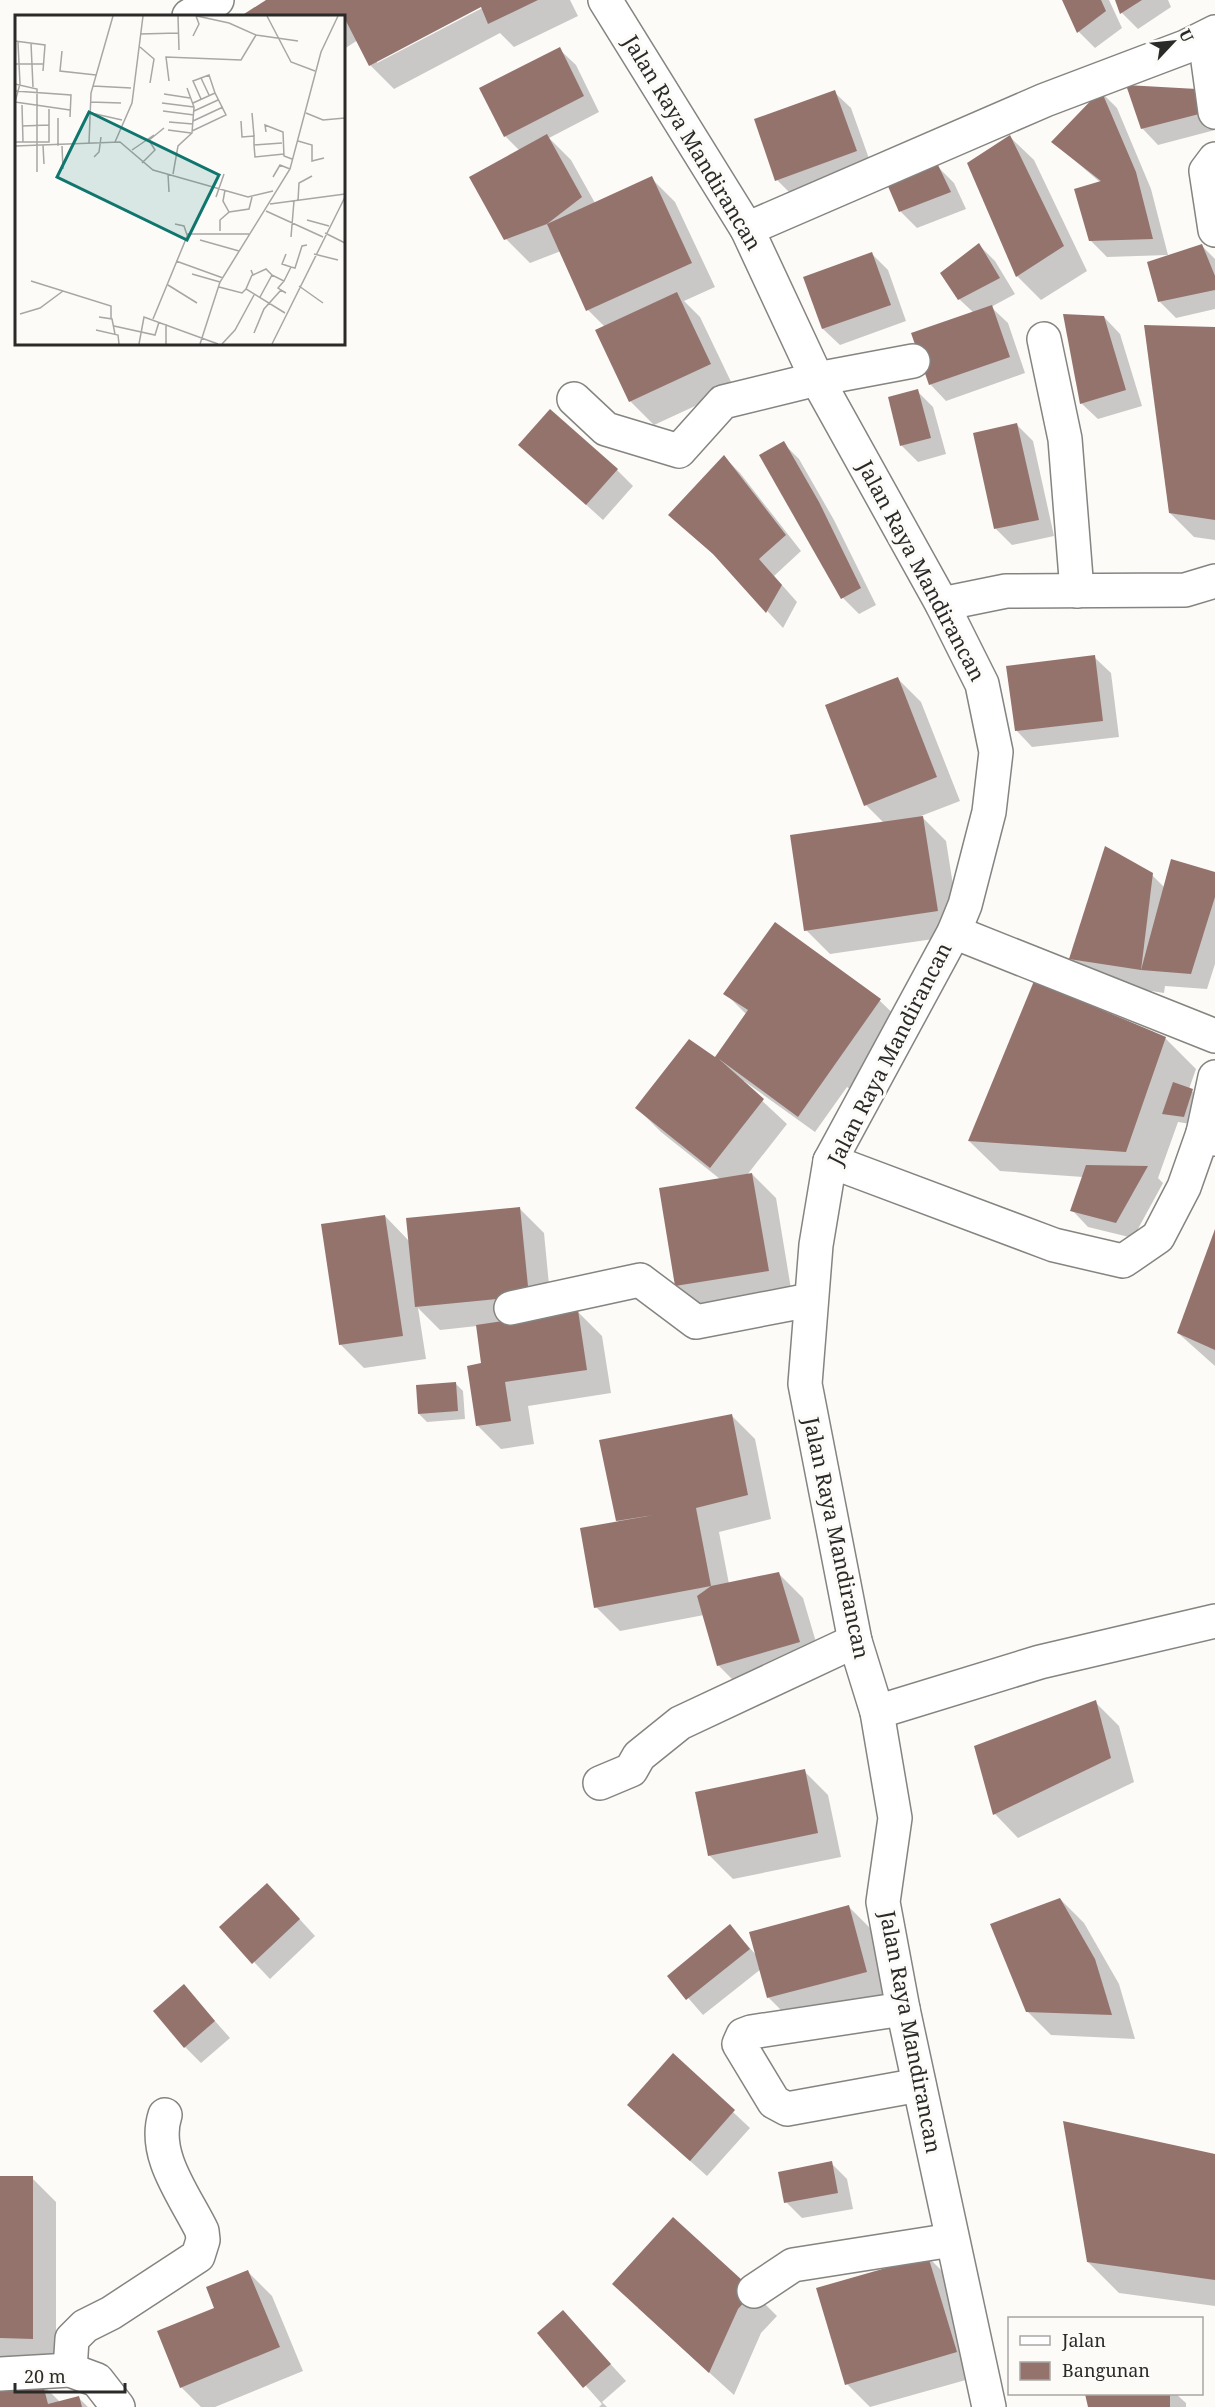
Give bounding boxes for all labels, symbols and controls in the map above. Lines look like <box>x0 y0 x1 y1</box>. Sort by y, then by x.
north arrow <box>1143 12 1203 72</box>
inset map <box>15 15 345 345</box>
text: U <box>1174 25 1199 46</box>
street label: Jalan Raya Mandirancan <box>617 29 768 255</box>
street label: Jalan Raya Mandirancan <box>851 454 992 686</box>
street label: Jalan Raya Mandirancan <box>820 938 957 1170</box>
street label: Jalan Raya Mandirancan <box>797 1413 876 1661</box>
street label: Jalan Raya Mandirancan <box>874 1907 948 2155</box>
legend <box>1008 2317 1203 2395</box>
text: Jalan <box>1061 2328 1106 2352</box>
scale bar <box>15 2356 124 2394</box>
text: Bangunan <box>1062 2358 1150 2382</box>
text: 20 m <box>24 2364 66 2388</box>

